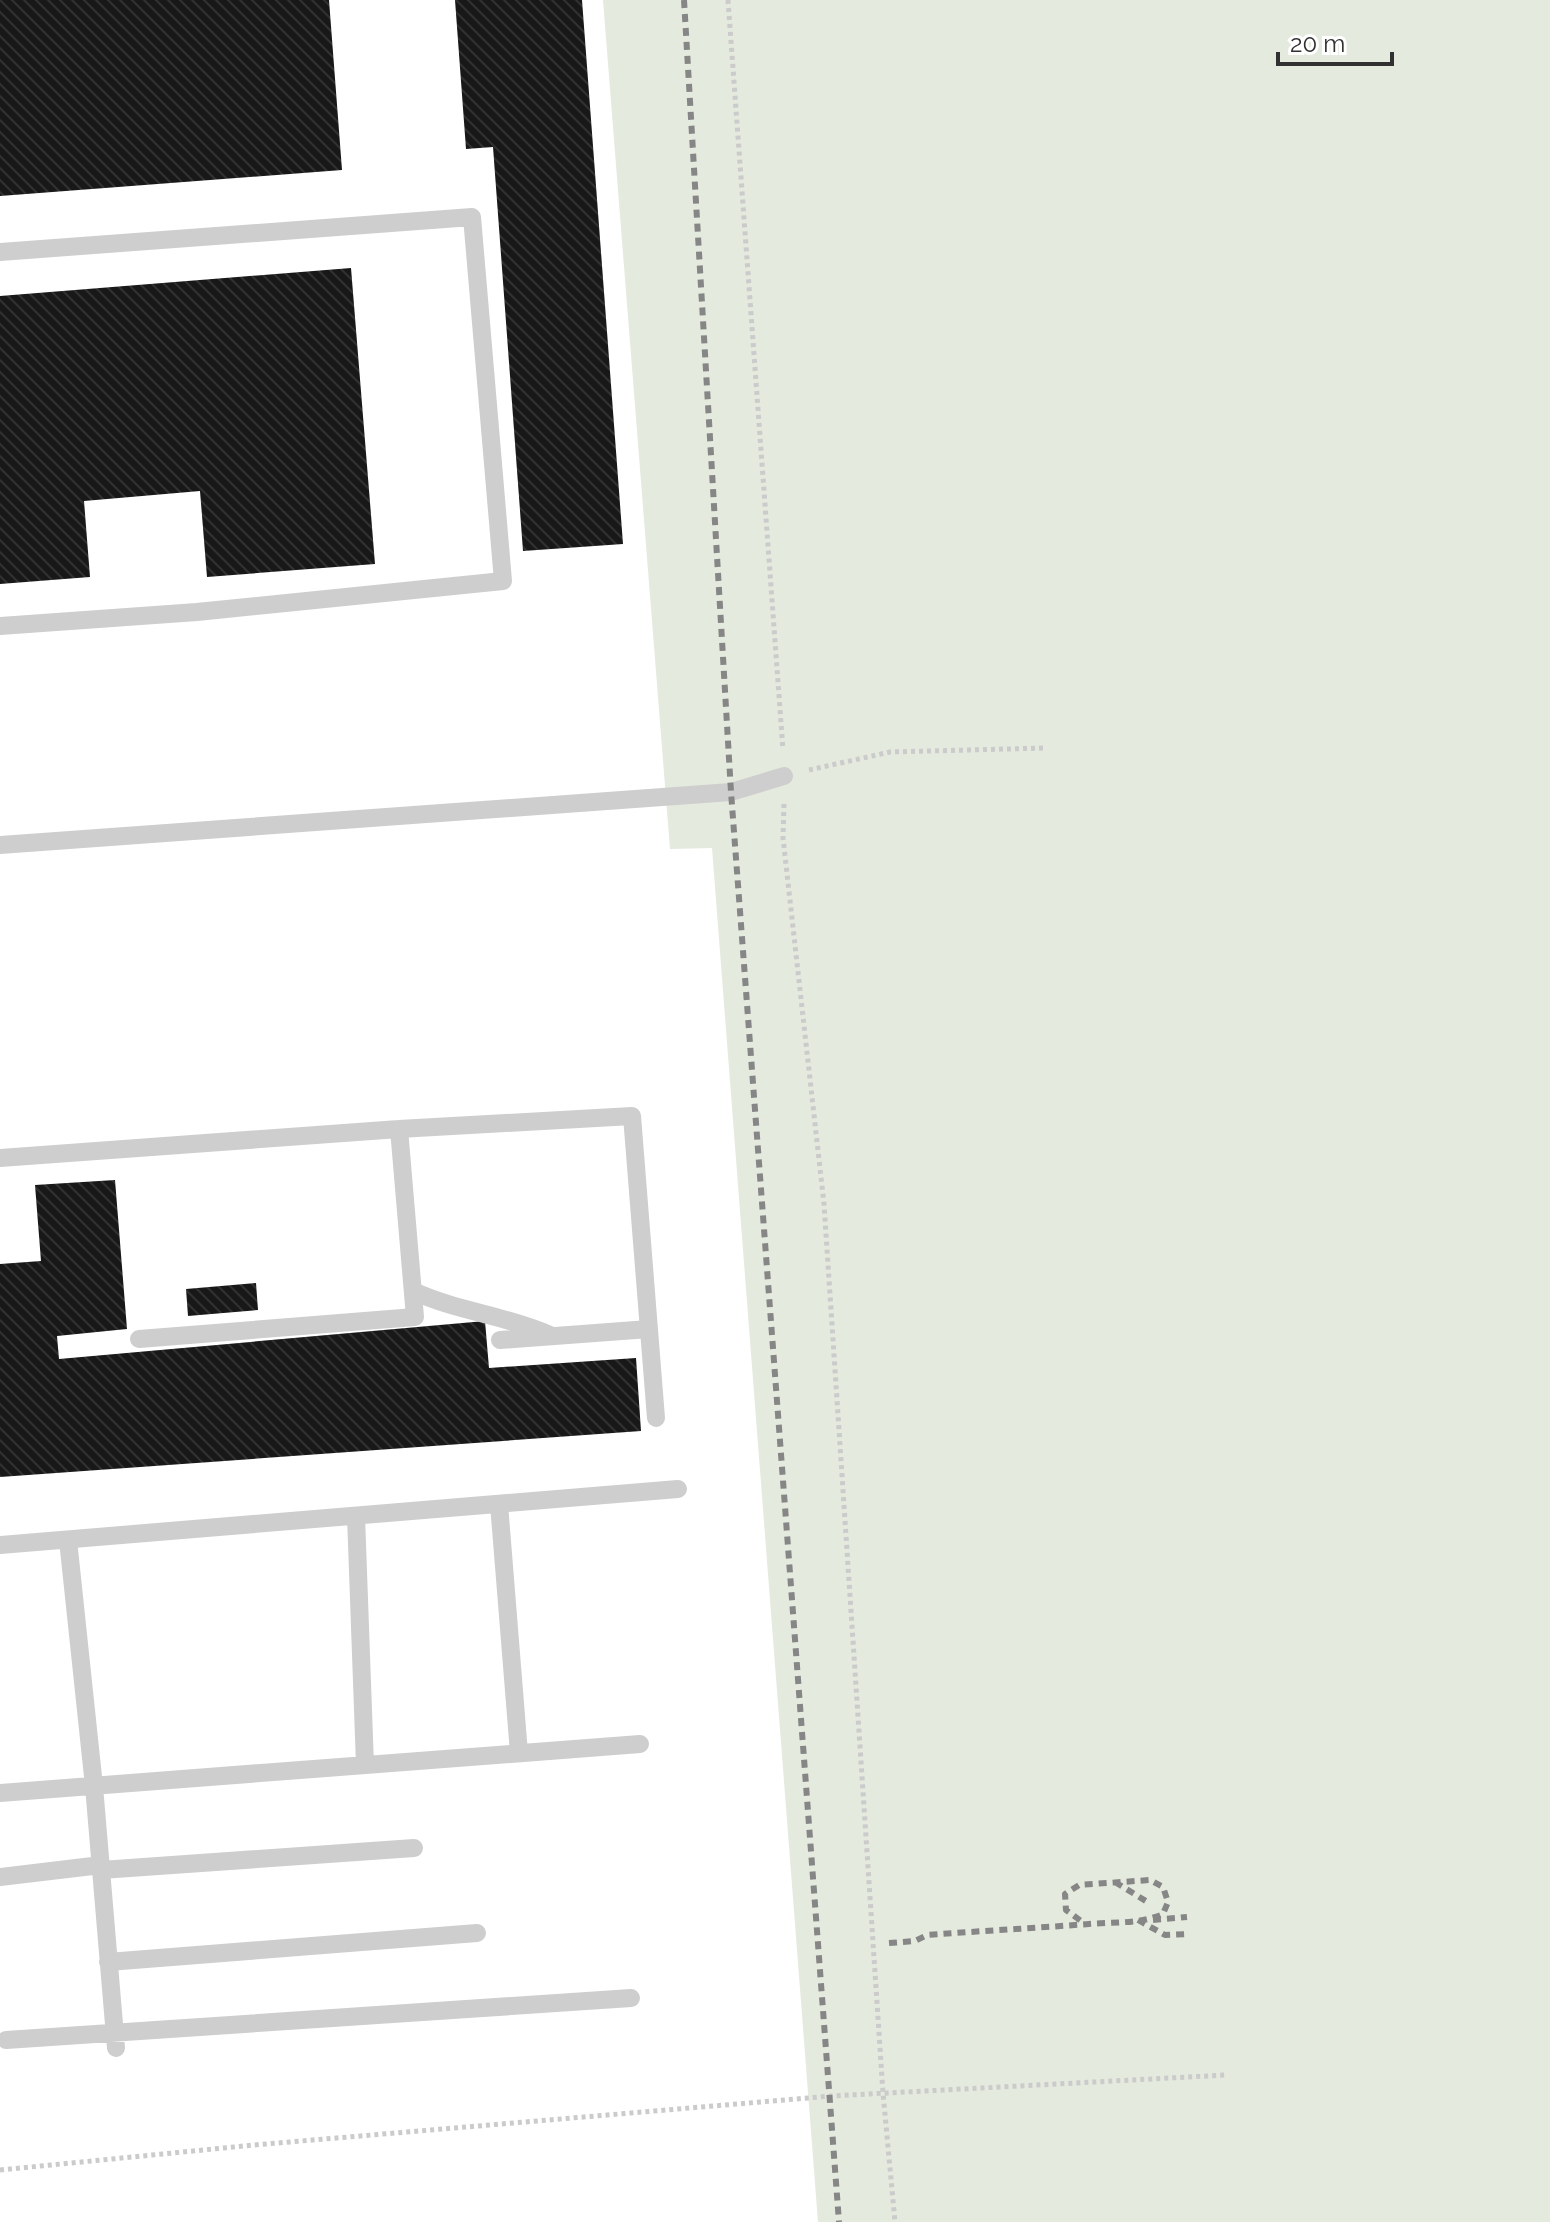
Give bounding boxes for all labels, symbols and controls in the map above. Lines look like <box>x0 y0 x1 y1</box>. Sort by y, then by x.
scale bar <box>1278 16 1392 66</box>
text: 20 m <box>1290 29 1345 58</box>

